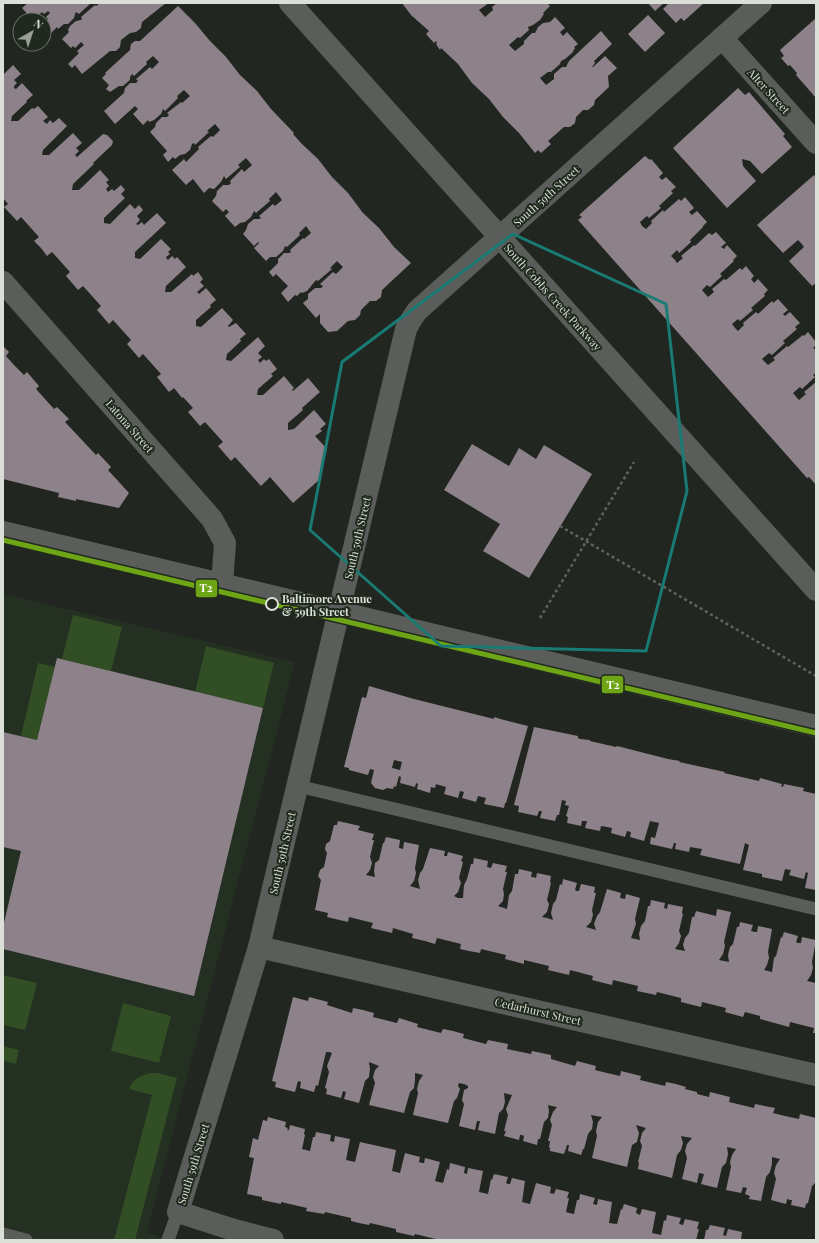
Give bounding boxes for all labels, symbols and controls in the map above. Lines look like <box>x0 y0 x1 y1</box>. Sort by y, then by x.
north arrow <box>12 12 52 52</box>
text: N <box>31 16 46 32</box>
street label: Alter Street <box>744 64 794 117</box>
street label: South 59th Street <box>510 162 582 230</box>
street label: South Cobbs Creek Parkway <box>501 240 605 354</box>
street label: Latona Street <box>103 396 157 456</box>
street label: South 59th Street <box>340 495 374 581</box>
line badge: T2 <box>195 579 218 598</box>
text: T2 <box>199 580 213 595</box>
place label: Baltimore Avenue & 59th Street <box>282 591 372 619</box>
marker: Baltimore Avenue & 59th Street <box>265 597 279 611</box>
line badge: T2 <box>601 675 624 694</box>
text: T2 <box>606 677 620 692</box>
street label: South 59th Street <box>265 810 299 896</box>
street label: Cedarhurst Street <box>493 994 583 1028</box>
street label: South 59th Street <box>174 1121 213 1206</box>

